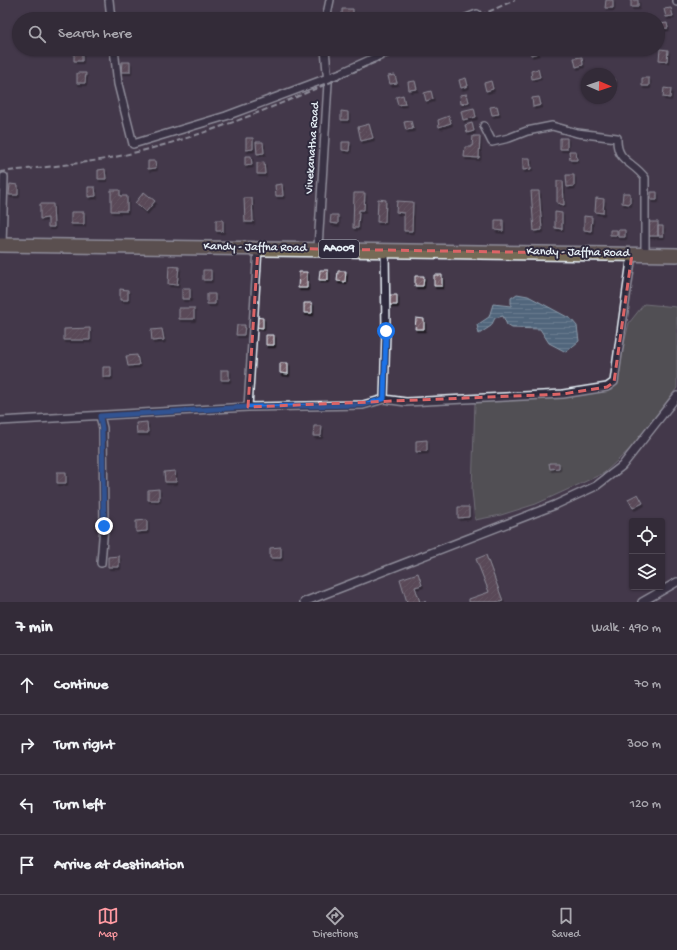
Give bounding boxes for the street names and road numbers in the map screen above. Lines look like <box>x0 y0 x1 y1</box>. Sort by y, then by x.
street label: Vivekanatha Road <box>303 101 323 195</box>
street label: Kandy - Jaffna Road <box>203 240 308 256</box>
road number: AA009 <box>319 240 359 258</box>
street label: Kandy - Jaffna Road <box>526 245 631 261</box>

